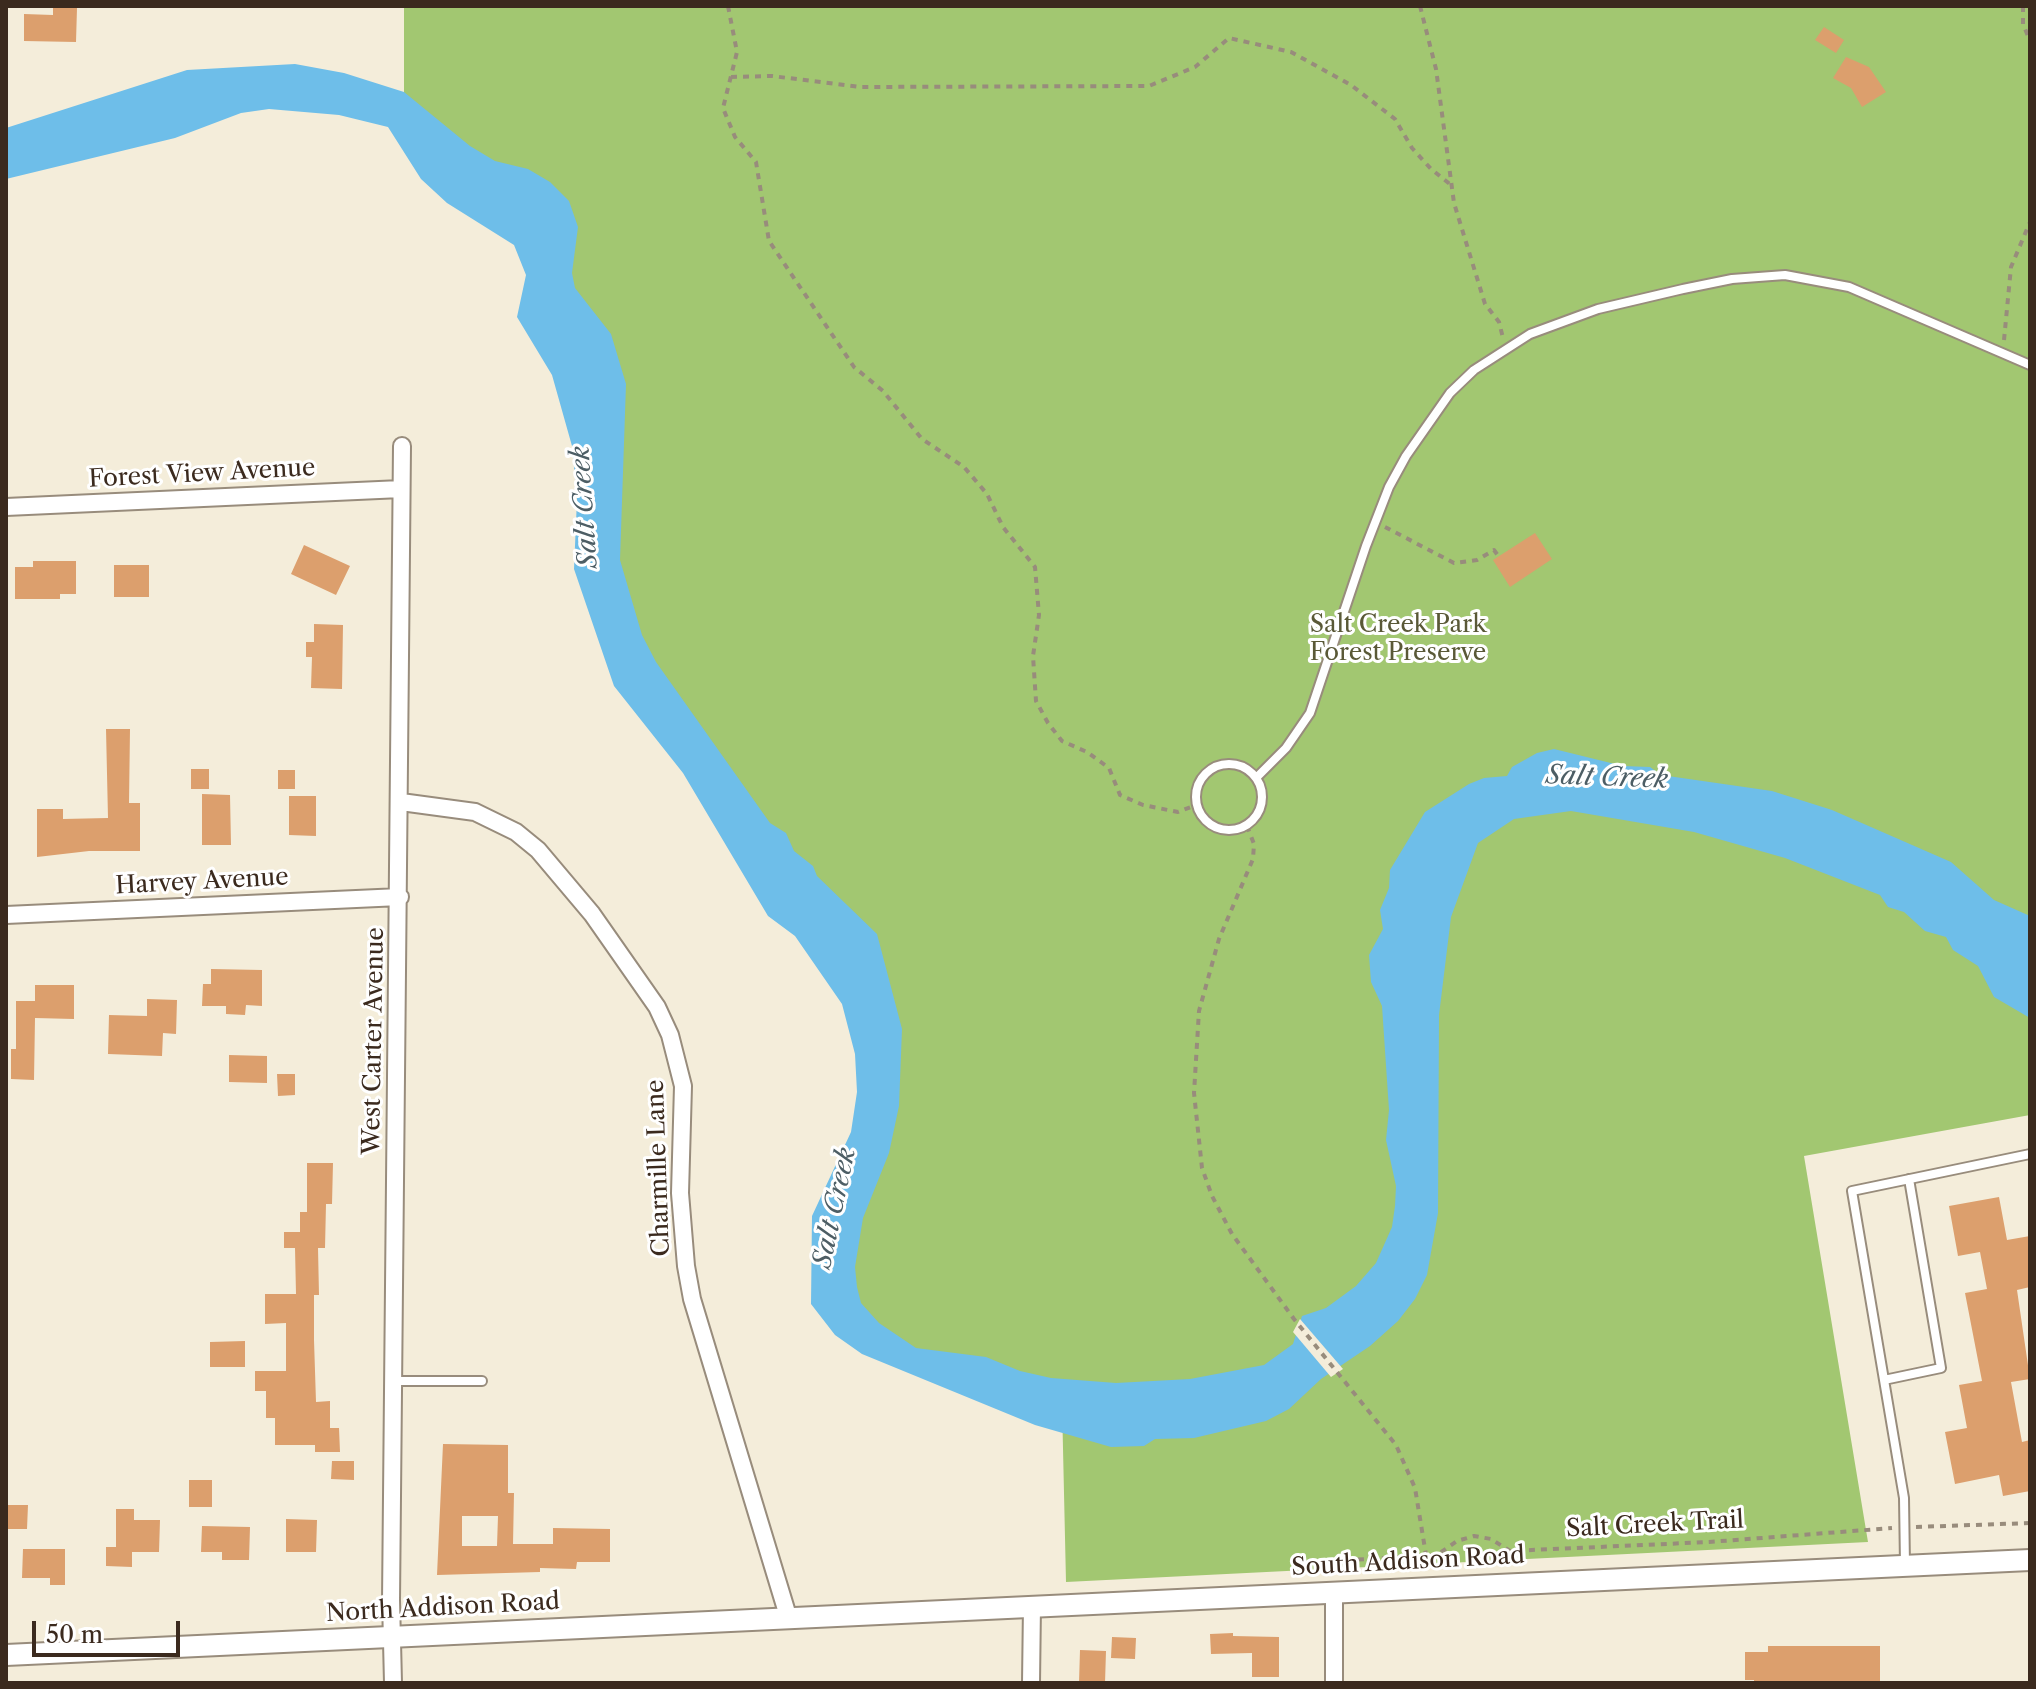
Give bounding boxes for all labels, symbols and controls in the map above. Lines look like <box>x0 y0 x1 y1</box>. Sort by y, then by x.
water label: Salt Creek <box>565 445 605 569</box>
street label: Forest View Avenue <box>88 454 316 494</box>
park label: Salt Creek Park Forest Preserve <box>1310 611 1486 667</box>
water label: Salt Creek <box>1545 760 1669 796</box>
street label: Harvey Avenue <box>115 863 289 901</box>
street label: West Carter Avenue <box>358 927 390 1155</box>
street label: Charmille Lane <box>642 1079 676 1257</box>
water label: Salt Creek <box>807 1145 863 1271</box>
street label: Salt Creek Trail <box>1565 1506 1745 1544</box>
street label: South Addison Road <box>1291 1542 1525 1582</box>
street label: North Addison Road <box>325 1588 561 1628</box>
scale bar <box>36 1605 184 1655</box>
text: 50 m <box>46 1620 103 1649</box>

